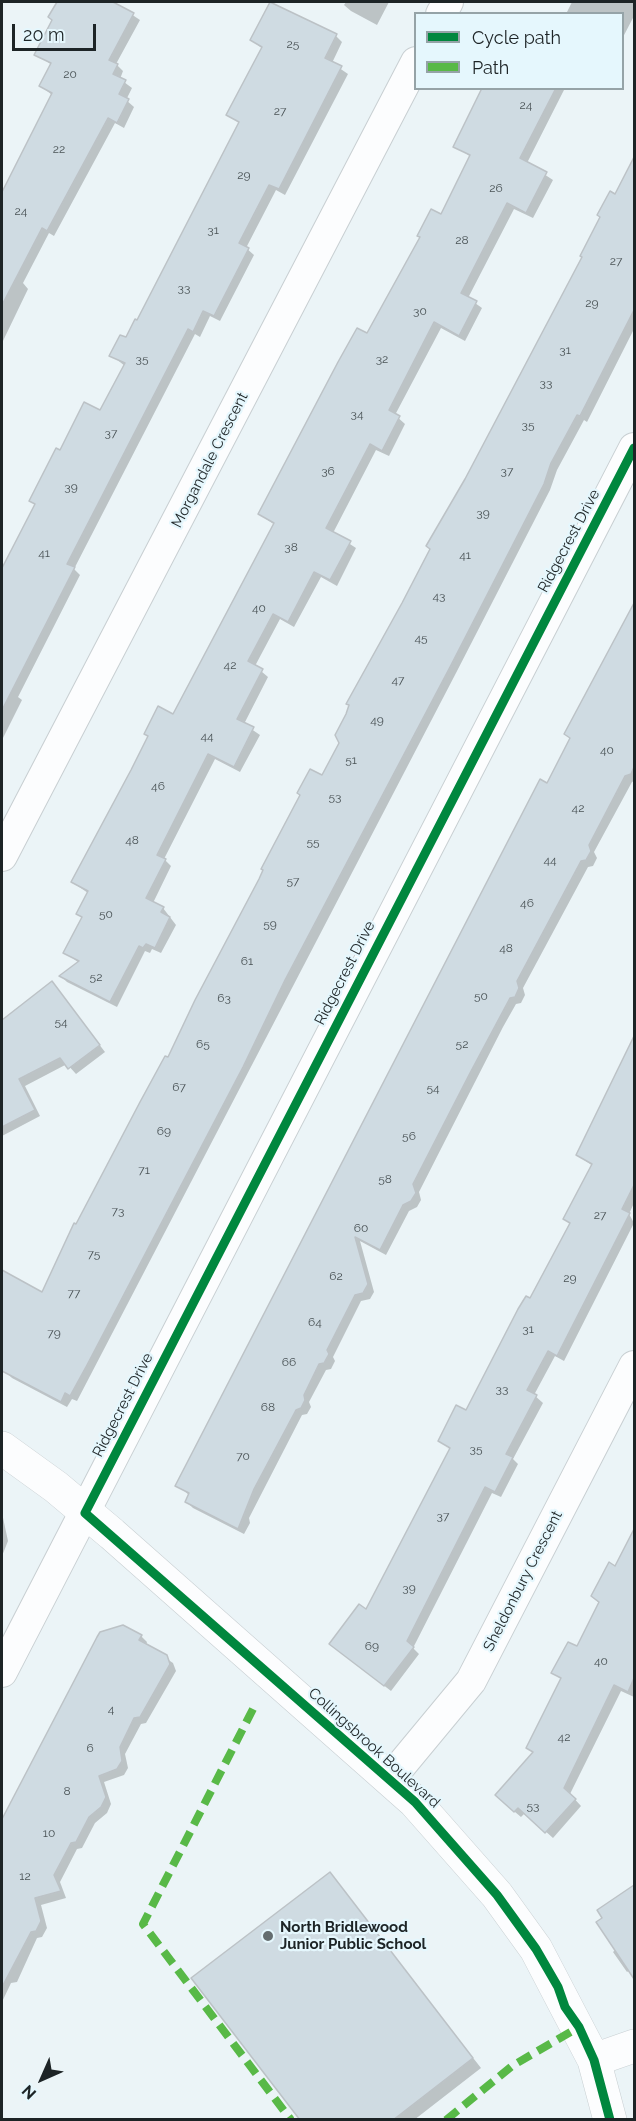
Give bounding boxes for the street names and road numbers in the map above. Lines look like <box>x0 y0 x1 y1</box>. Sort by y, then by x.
street label: Morgandale Crescent <box>168 389 252 531</box>
street label: Ridgecrest Drive <box>534 486 604 596</box>
street label: Ridgecrest Drive <box>311 918 379 1028</box>
street label: Ridgecrest Drive <box>89 1350 157 1460</box>
street label: Sheldonbury Crescent <box>480 1508 566 1654</box>
street label: Collingsbrook Boulevard <box>305 1684 443 1812</box>

